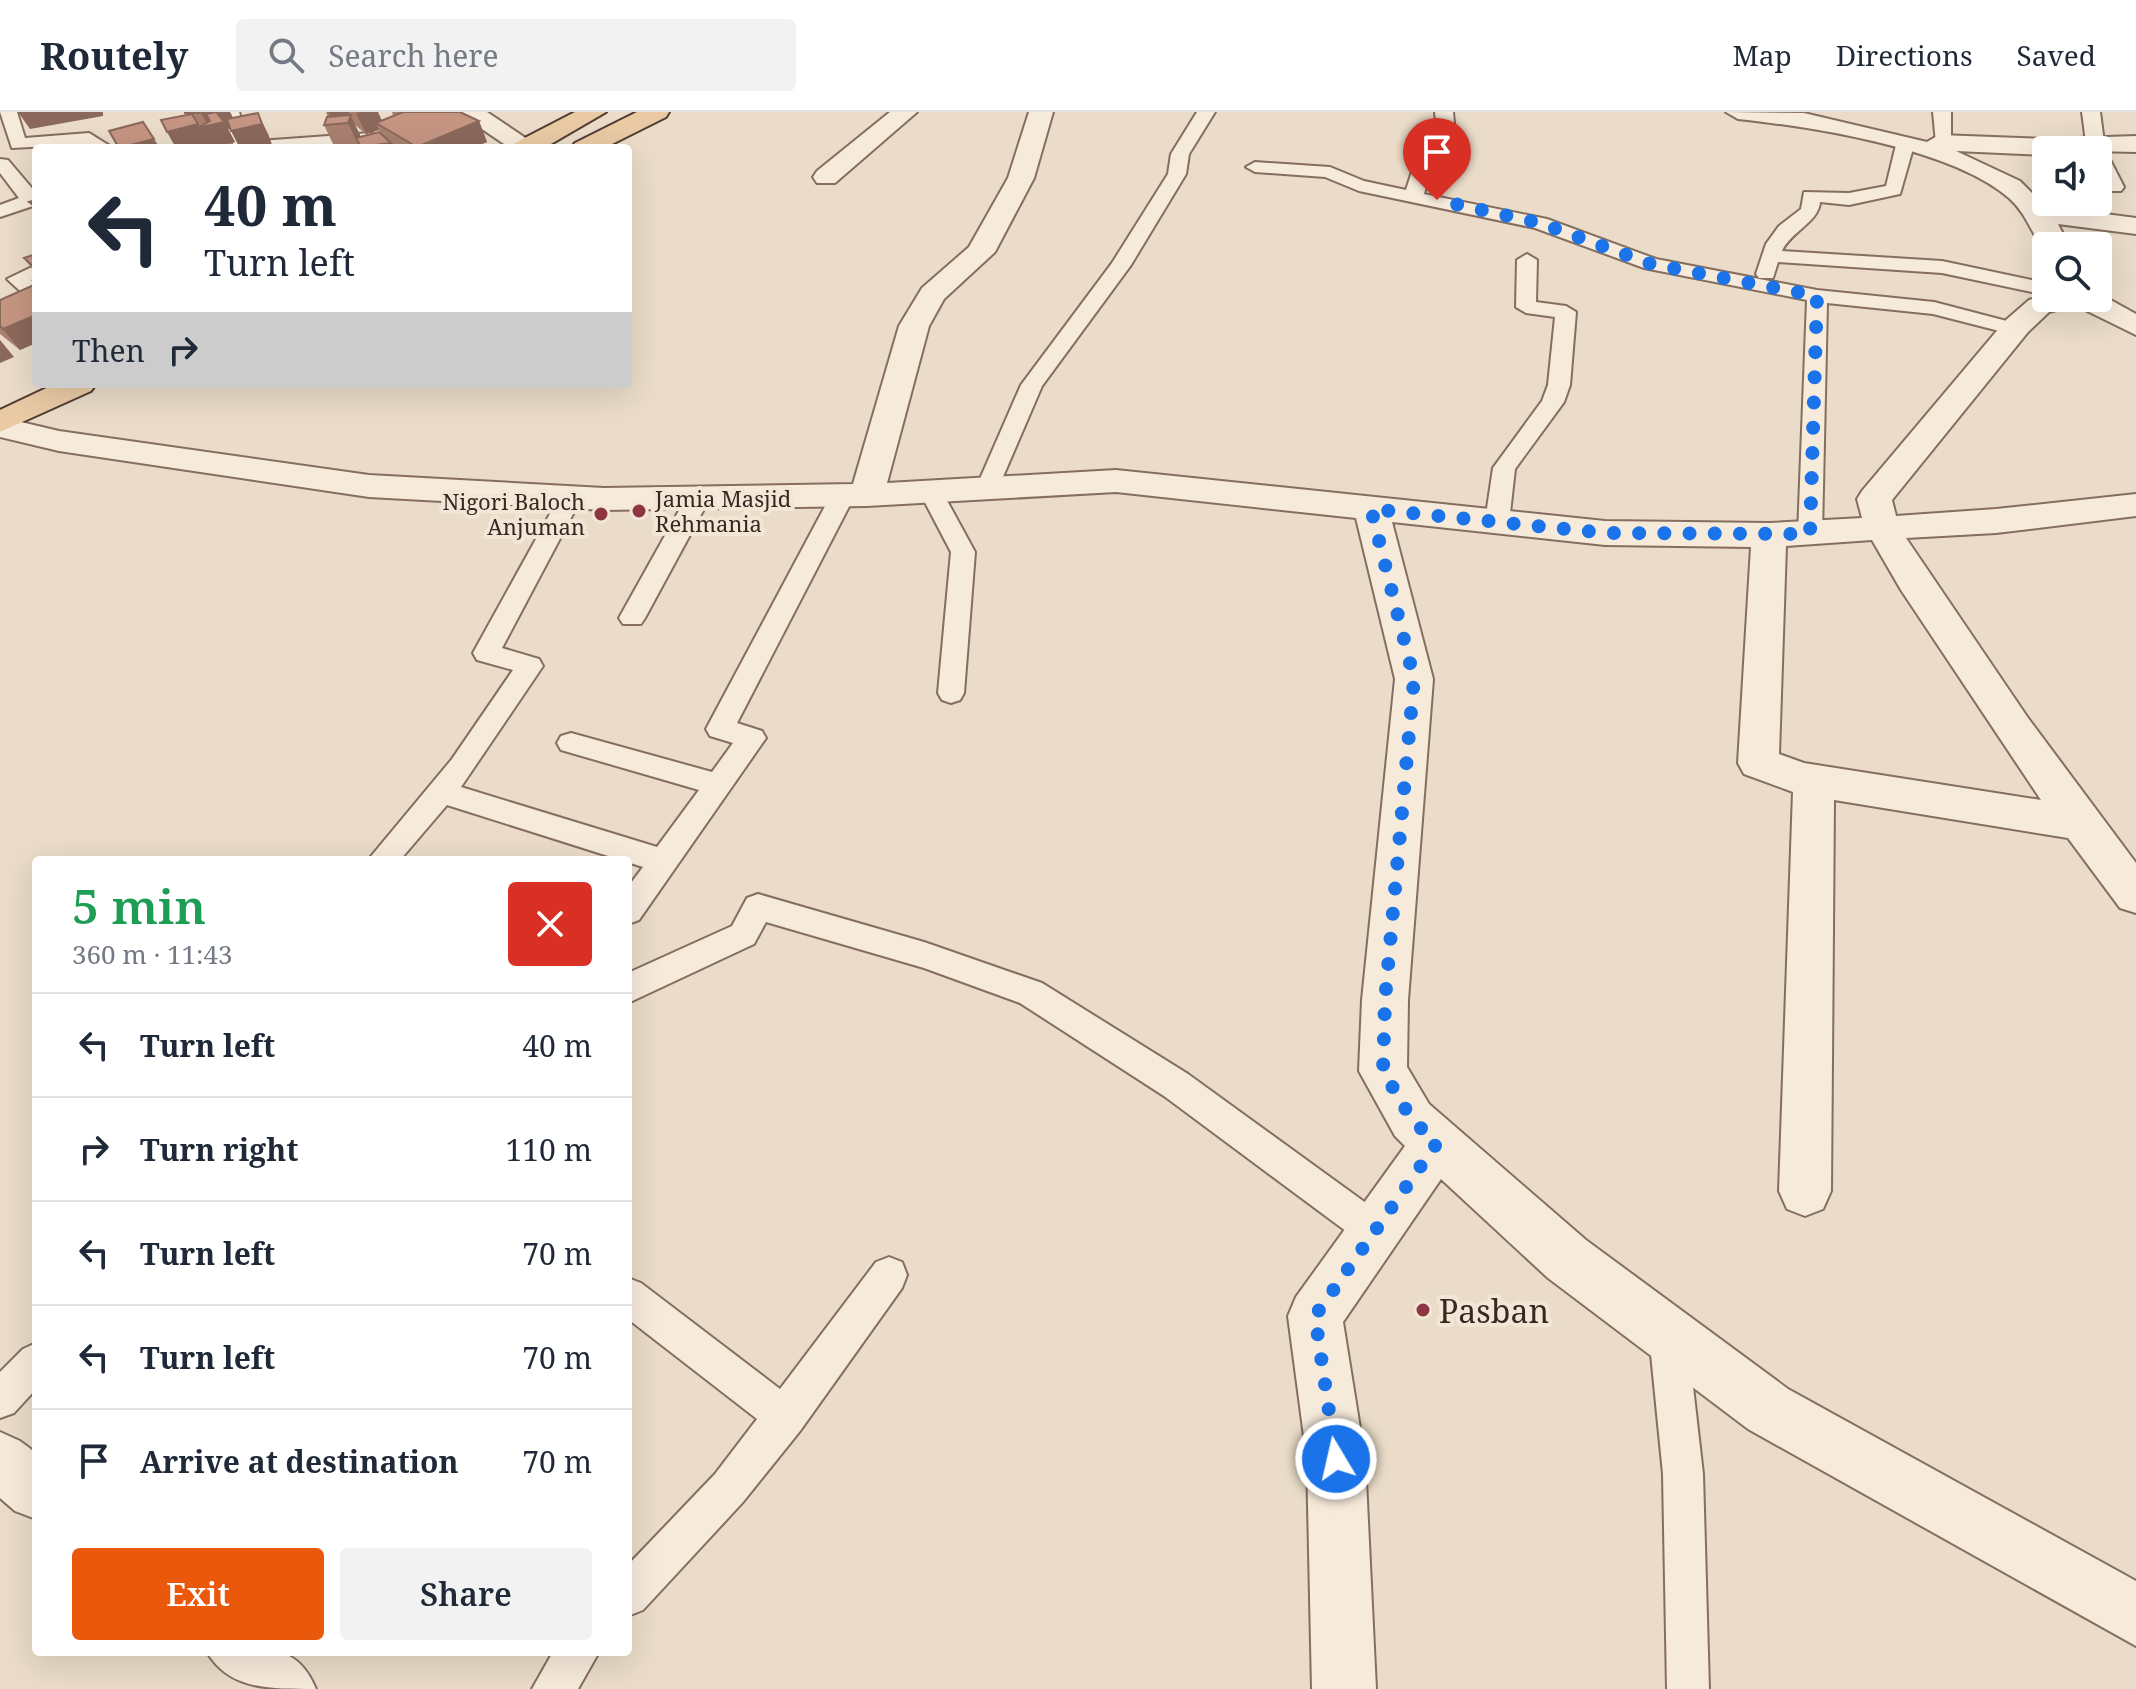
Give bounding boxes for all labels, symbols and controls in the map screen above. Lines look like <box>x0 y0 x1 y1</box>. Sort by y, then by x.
search box <box>236 19 796 91</box>
text: Routely <box>40 29 188 81</box>
icon: search <box>264 33 308 77</box>
text: Search here <box>328 35 499 76</box>
text: Map <box>1732 36 1792 74</box>
text: Directions <box>1836 36 1973 74</box>
text: Saved <box>2017 36 2096 74</box>
pin <box>1403 118 1471 200</box>
icon: arrive <box>1415 130 1459 174</box>
map controls <box>2032 136 2112 312</box>
button: sound <box>2032 136 2112 216</box>
text: 40 m <box>204 166 337 242</box>
icon: left <box>72 176 176 280</box>
button: search <box>2032 232 2112 312</box>
text: Turn left <box>204 238 355 287</box>
icon: right <box>161 328 205 372</box>
text: Then <box>72 330 145 371</box>
place label: Jamia Masjid Rehmania <box>654 483 792 538</box>
place label: Nigori Baloch Anjuman <box>442 486 585 541</box>
marker: Jamia Masjid Rehmania <box>630 502 648 520</box>
marker: Nigori Baloch Anjuman <box>592 505 610 523</box>
text: 5 min <box>72 873 206 938</box>
button: close <box>508 882 592 966</box>
text: 360 m · 11:43 <box>72 936 233 972</box>
icon: left <box>72 1023 116 1067</box>
text: Turn left <box>140 1025 275 1066</box>
text: 40 m <box>522 1025 592 1066</box>
icon: right <box>72 1127 116 1171</box>
text: Turn right <box>140 1129 298 1170</box>
text: 110 m <box>506 1129 592 1170</box>
icon: left <box>72 1231 116 1275</box>
text: Turn left <box>140 1233 275 1274</box>
text: 70 m <box>522 1233 592 1274</box>
place label: Pasban <box>1439 1289 1549 1332</box>
marker: Pasban <box>1414 1301 1432 1319</box>
icon: left <box>72 1335 116 1379</box>
text: Turn left <box>140 1337 275 1378</box>
text: 70 m <box>522 1337 592 1378</box>
position arrow <box>1294 1417 1378 1501</box>
icon: arrive <box>72 1439 116 1483</box>
text: Arrive at destination <box>140 1441 459 1482</box>
text: 70 m <box>522 1441 592 1482</box>
button: Exit <box>72 1548 324 1640</box>
button: Share <box>340 1548 592 1640</box>

